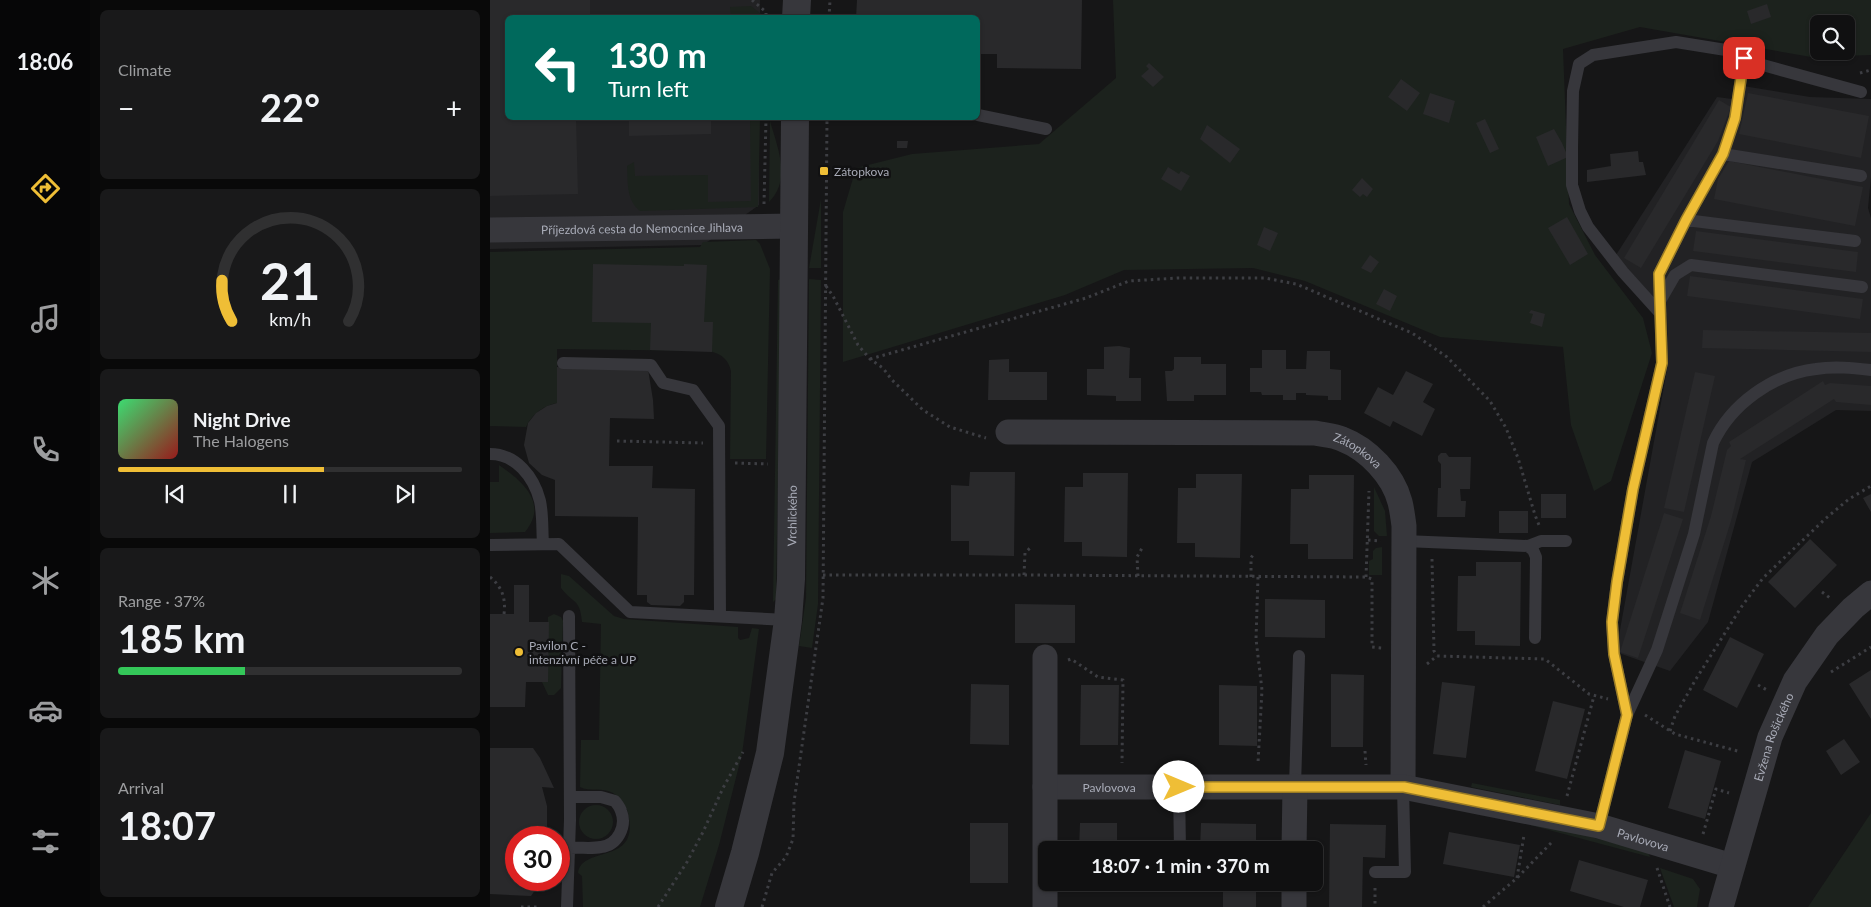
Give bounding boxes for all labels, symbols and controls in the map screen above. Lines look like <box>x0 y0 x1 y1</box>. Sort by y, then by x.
map controls <box>1810 15 1855 60</box>
button: search <box>1810 15 1855 60</box>
text: 130 m <box>608 33 707 75</box>
icon: left <box>525 35 590 100</box>
pin <box>1723 37 1765 79</box>
icon: arrive <box>1730 44 1758 72</box>
text: 18:06 <box>17 48 73 75</box>
text: Climate <box>118 60 171 79</box>
text: Turn left <box>608 75 689 102</box>
text: 22° <box>260 84 320 130</box>
text: − <box>118 91 134 125</box>
text: + <box>446 91 462 125</box>
place label: Zátopkova <box>834 164 889 179</box>
marker: Zátopkova <box>818 165 830 177</box>
icon: directions <box>28 171 63 206</box>
street label: Příjezdová cesta do Nemocnice Jihlava <box>541 219 743 237</box>
text: 21 <box>260 249 320 311</box>
icon: music <box>28 301 63 336</box>
text: km/h <box>269 308 311 330</box>
text: Night Drive <box>193 408 291 431</box>
street label: Zátopkova <box>1332 429 1385 471</box>
text: The Halogens <box>193 431 289 450</box>
icon: phone <box>28 432 63 467</box>
icon: previous <box>161 480 189 508</box>
icon: pause <box>276 480 304 508</box>
icon: next <box>391 480 419 508</box>
street label: Vrchlického <box>784 485 799 546</box>
icon: climate <box>28 563 63 598</box>
text: Range · 37% <box>118 591 205 610</box>
text: 185 km <box>118 615 246 661</box>
place label: Pavilon C - intenzivní péče a UP <box>529 638 636 667</box>
marker: Pavilon C - intenzivní péče a UP <box>513 646 525 658</box>
street label: Evžena Rošického <box>1750 690 1796 783</box>
icon: car <box>28 693 63 728</box>
position arrow <box>1152 760 1204 812</box>
text: Arrival <box>118 778 164 797</box>
street label: Pavlovova <box>1082 780 1136 795</box>
text: 18:07 <box>118 802 216 848</box>
icon: filters <box>28 824 63 859</box>
street label: Pavlovova <box>1616 824 1671 854</box>
speed limit sign: 30 <box>505 826 570 891</box>
text: 18:07 · 1 min · 370 m <box>1091 854 1270 877</box>

